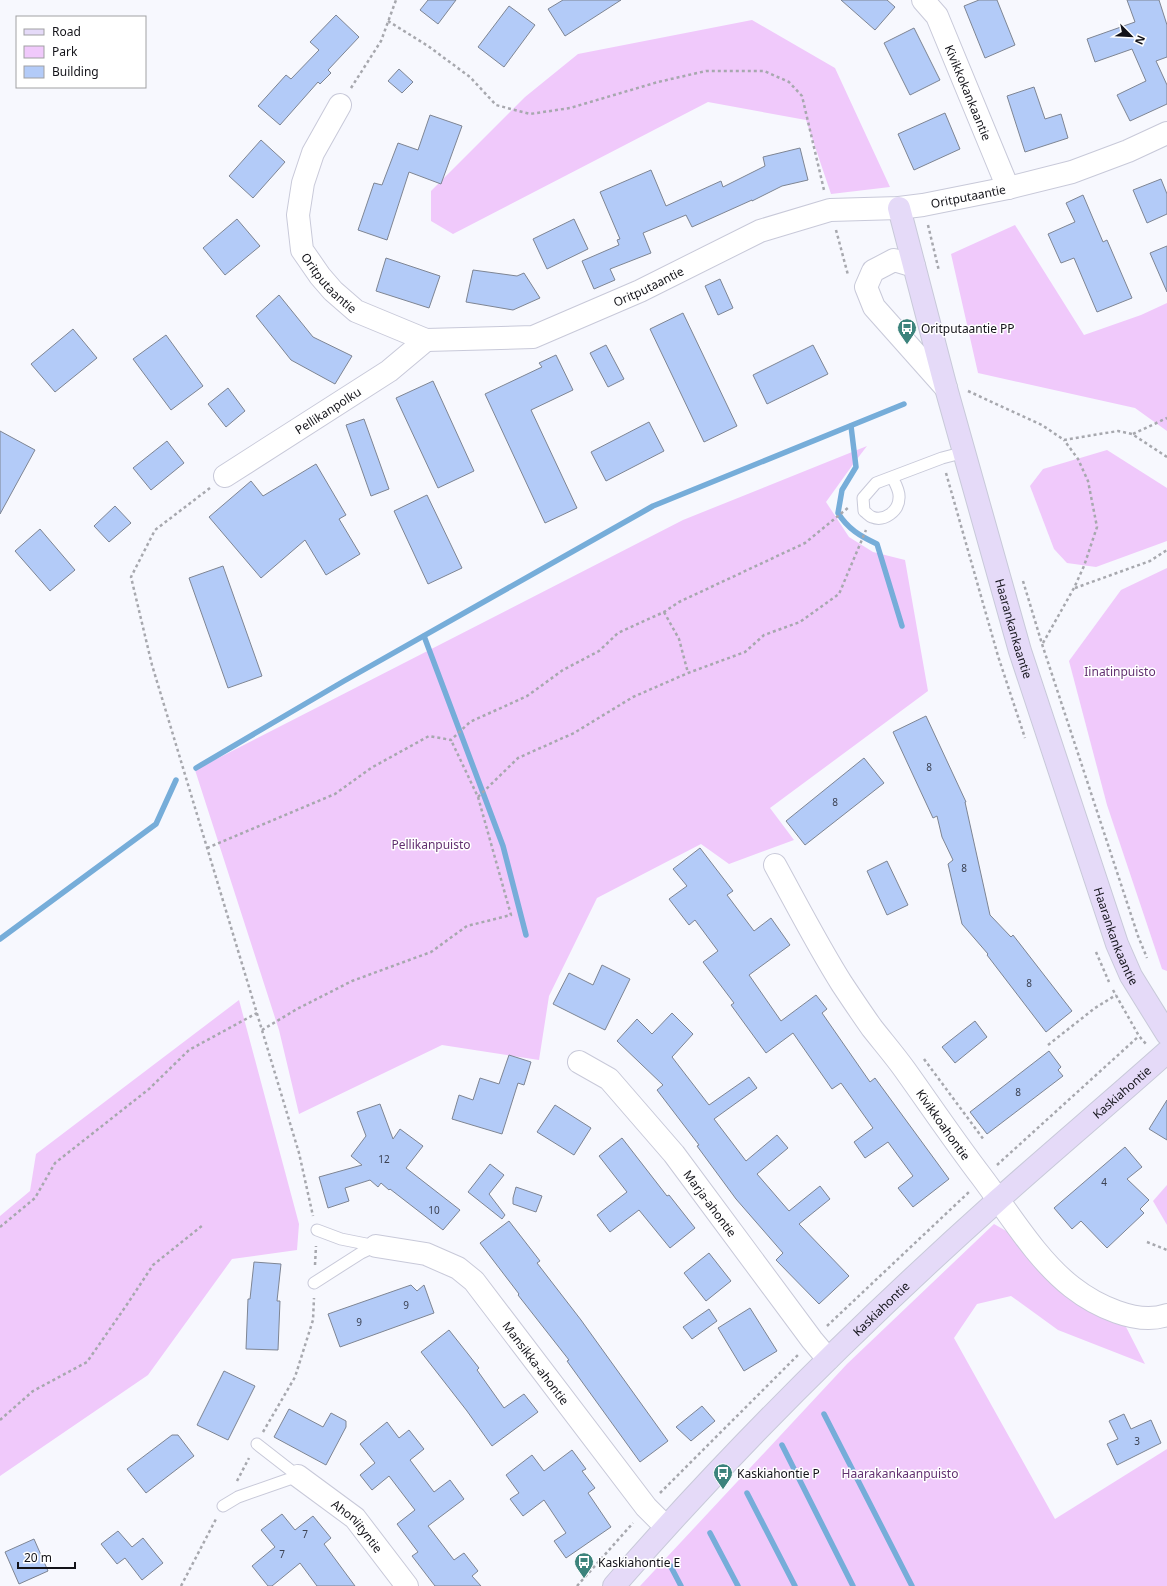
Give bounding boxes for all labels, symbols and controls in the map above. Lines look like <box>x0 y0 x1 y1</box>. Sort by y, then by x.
legend <box>16 16 146 88</box>
north arrow <box>1111 16 1151 56</box>
text: Road <box>52 23 81 40</box>
text: N <box>1132 33 1149 47</box>
street label: Kivikkokankaantie <box>941 42 996 143</box>
text: Park <box>52 43 78 60</box>
text: Building <box>52 63 99 80</box>
street label: Oritputaantie <box>929 180 1007 212</box>
street label: Oritputaantie <box>298 249 361 317</box>
street label: Oritputaantie <box>610 262 686 310</box>
bus stop icon: Oritputaantie PP <box>896 317 918 345</box>
place label: Oritputaantie PP <box>921 320 1015 337</box>
street label: Pellikanpolku <box>291 383 364 438</box>
street label: Haarankankaantie <box>992 577 1037 681</box>
park label: Iinatinpuisto <box>1084 663 1156 680</box>
house number: 8 <box>926 760 932 774</box>
house number: 8 <box>832 795 838 809</box>
park label: Pellikanpuisto <box>391 836 471 853</box>
house number: 8 <box>961 861 967 875</box>
street label: Haarankankaantie <box>1090 885 1143 988</box>
house number: 8 <box>1026 976 1032 990</box>
street label: Kaskiahontie <box>1089 1062 1155 1122</box>
house number: 8 <box>1015 1085 1021 1099</box>
street label: Kivikkoahontie <box>913 1086 975 1163</box>
house number: 12 <box>378 1152 390 1166</box>
street label: Marja-ahontie <box>680 1166 741 1240</box>
house number: 4 <box>1101 1175 1107 1189</box>
house number: 10 <box>428 1203 440 1217</box>
street label: Kaskiahontie <box>849 1277 913 1340</box>
house number: 9 <box>403 1298 409 1312</box>
house number: 9 <box>356 1315 362 1329</box>
street label: Mansikka-ahontie <box>499 1318 574 1408</box>
house number: 3 <box>1134 1434 1140 1448</box>
bus stop icon: Kaskiahontie P <box>712 1462 734 1490</box>
place label: Kaskiahontie P <box>737 1465 820 1482</box>
park label: Haarakankaanpuisto <box>842 1465 958 1482</box>
street label: Ahoniityntie <box>328 1495 387 1556</box>
house number: 7 <box>302 1527 308 1541</box>
scale bar <box>18 1544 75 1570</box>
house number: 7 <box>279 1547 285 1561</box>
text: 20 m <box>24 1549 52 1566</box>
bus stop icon: Kaskiahontie E <box>573 1551 595 1579</box>
place label: Kaskiahontie E <box>598 1554 680 1571</box>

